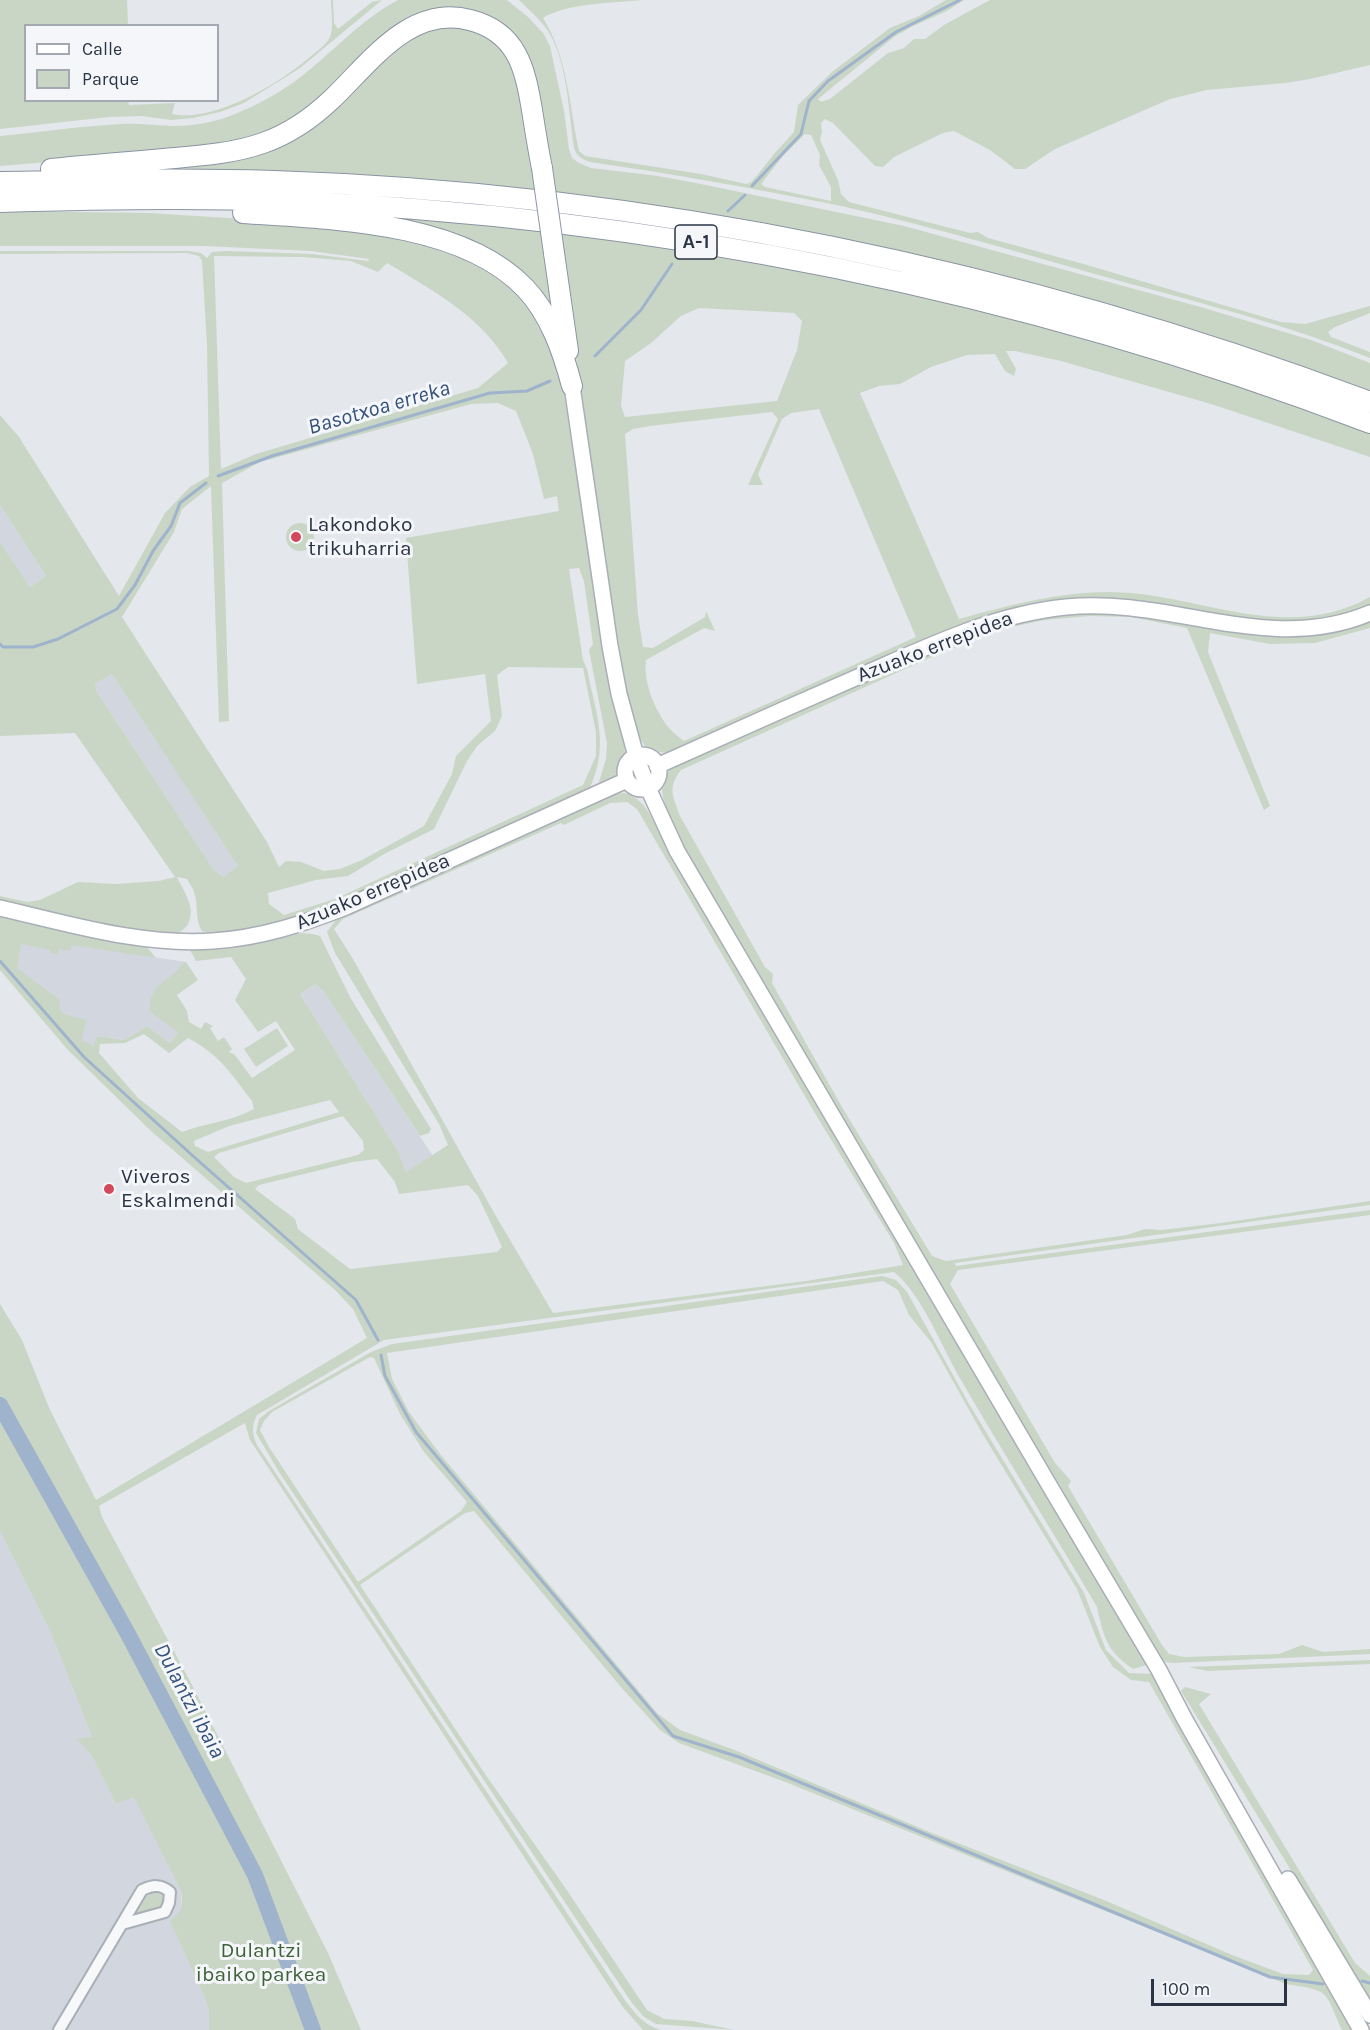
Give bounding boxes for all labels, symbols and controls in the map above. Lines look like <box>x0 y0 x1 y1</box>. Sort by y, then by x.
legend <box>24 24 219 102</box>
text: Calle <box>82 38 122 60</box>
text: Parque <box>82 68 139 90</box>
road number: A-1 <box>675 225 717 259</box>
water label: Basotxoa erreka <box>305 375 453 441</box>
place label: Lakondoko trikuharria <box>308 512 413 562</box>
marker: Lakondoko trikuharria <box>289 530 303 544</box>
street label: Azuako errepidea <box>854 606 1016 688</box>
street label: Azuako errepidea <box>292 848 454 936</box>
place label: Viveros Eskalmendi <box>121 1164 235 1214</box>
marker: Viveros Eskalmendi <box>102 1182 116 1196</box>
water label: Dulantzi ibaia <box>148 1639 230 1763</box>
park label: Dulantzi ibaiko parkea <box>196 1938 326 1988</box>
scale bar <box>1154 1967 1290 2005</box>
text: 100 m <box>1162 1978 1210 2000</box>

